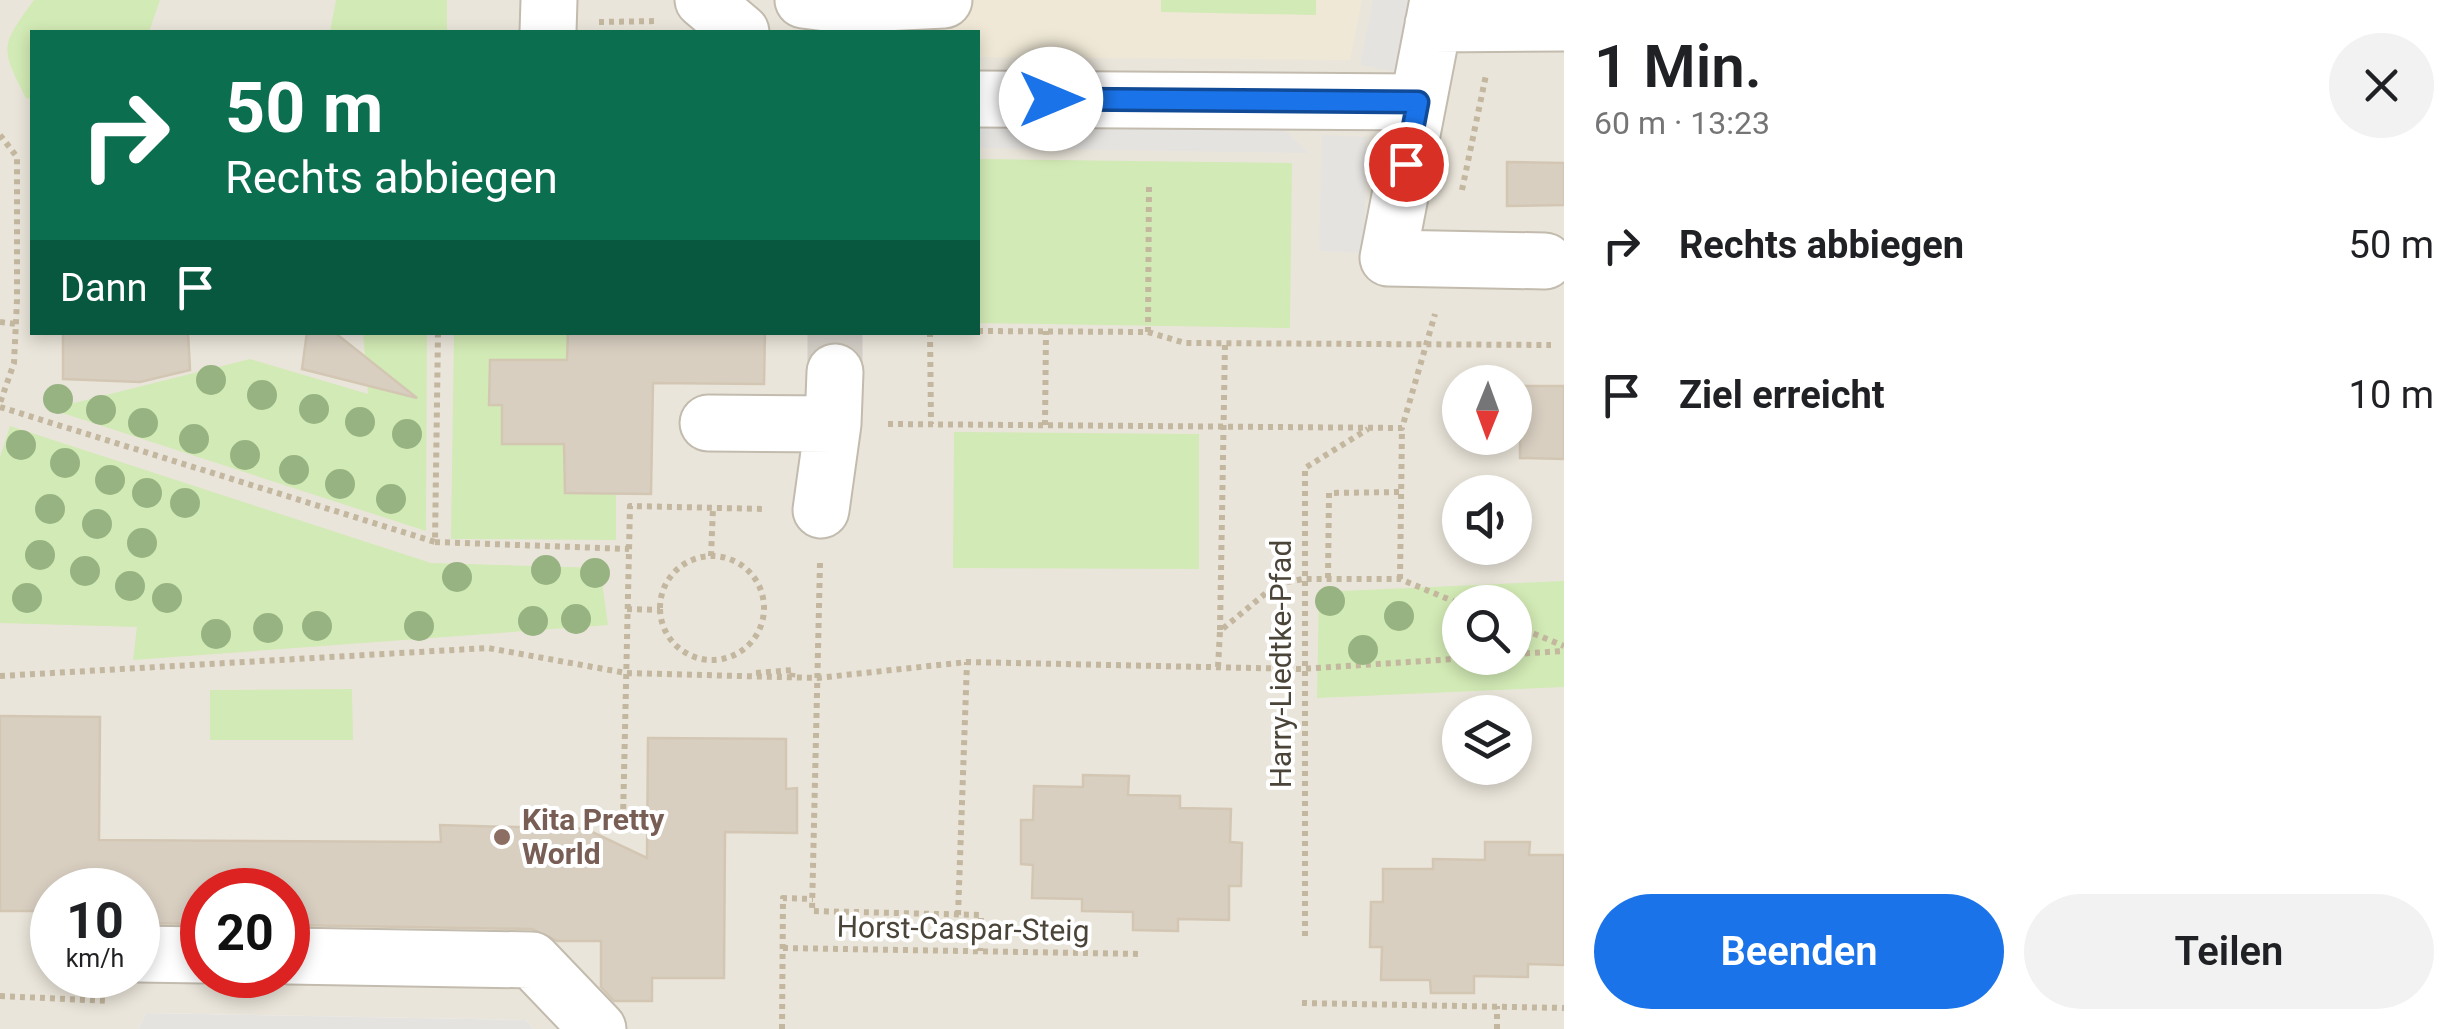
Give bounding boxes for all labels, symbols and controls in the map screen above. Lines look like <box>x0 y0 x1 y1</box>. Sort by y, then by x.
text: 1 Min. <box>1594 31 1762 102</box>
button: close <box>2329 33 2434 138</box>
position arrow <box>999 47 1103 151</box>
text: 50 m <box>225 67 383 149</box>
icon: right <box>60 70 190 200</box>
text: 60 m · 13:23 <box>1594 104 1770 142</box>
pin <box>1364 122 1449 207</box>
icon: arrive <box>1379 137 1434 192</box>
text: Rechts abbiegen <box>225 151 558 204</box>
icon: right <box>1594 218 1649 273</box>
text: Rechts abbiegen <box>1679 223 1964 267</box>
text: 50 m <box>2349 223 2434 267</box>
icon: arrive <box>168 260 223 315</box>
text: Dann <box>60 266 148 310</box>
north arrow <box>1442 365 1532 455</box>
map controls <box>1442 365 1532 785</box>
icon: arrive <box>1594 368 1649 423</box>
text: Ziel erreicht <box>1679 373 1885 417</box>
text: 10 m <box>2349 373 2434 417</box>
button: sound <box>1442 475 1532 565</box>
street label: Harry-Liedtke-Pfad <box>1263 540 1298 788</box>
button: search <box>1442 585 1532 675</box>
button: layers <box>1442 695 1532 785</box>
place label: Kita Pretty World <box>522 802 665 871</box>
marker: Kita Pretty World <box>491 826 513 848</box>
speed limit sign: 20 <box>180 868 310 998</box>
text: 10 <box>66 892 124 950</box>
button: Beenden <box>1594 894 2004 1009</box>
button: Teilen <box>2024 894 2434 1009</box>
street label: Horst-Caspar-Steig <box>836 909 1090 948</box>
text: km/h <box>66 944 124 973</box>

